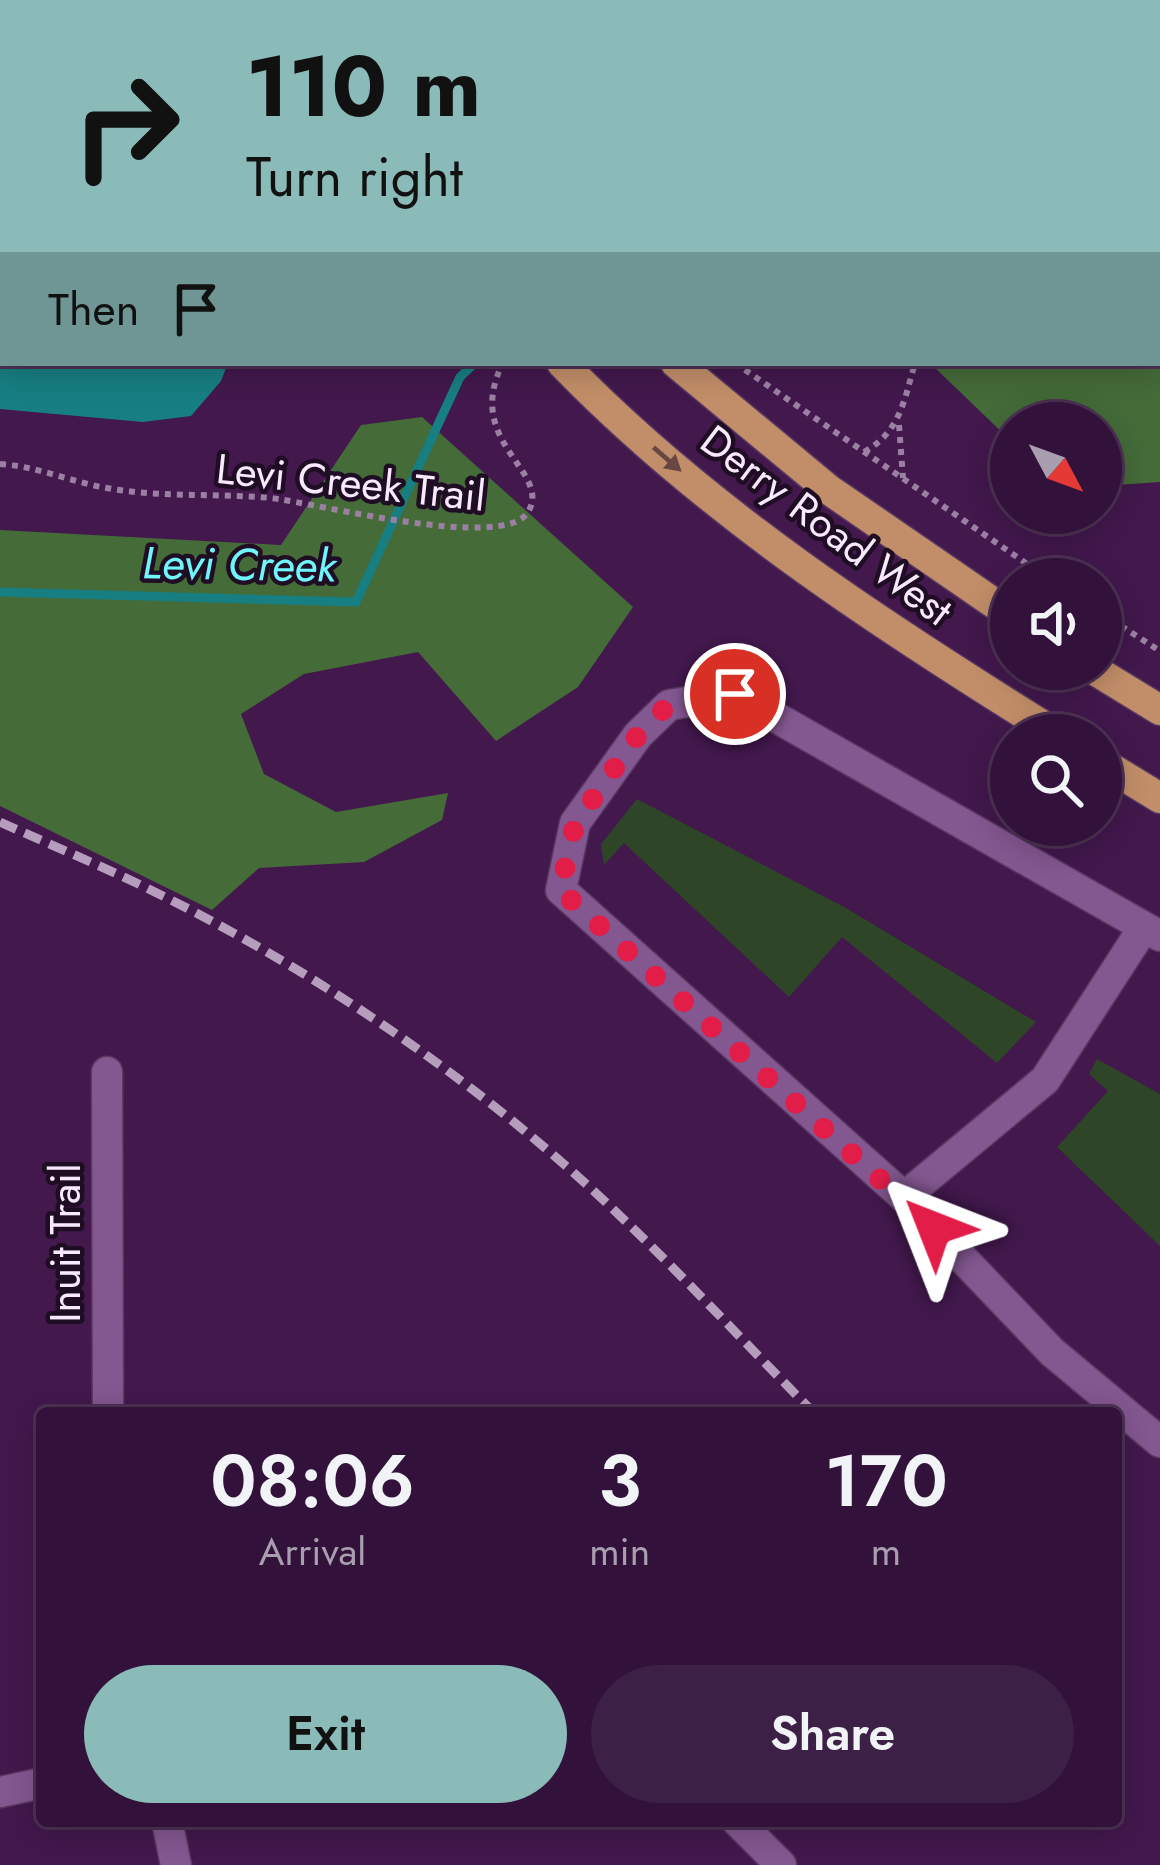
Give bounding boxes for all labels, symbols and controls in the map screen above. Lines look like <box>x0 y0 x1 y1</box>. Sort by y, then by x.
text: 110 m <box>246 26 481 148</box>
icon: right <box>48 48 204 204</box>
text: Turn right <box>246 138 463 216</box>
icon: arrive <box>163 276 229 342</box>
text: Then <box>48 277 139 342</box>
north arrow <box>990 402 1122 534</box>
map controls <box>990 402 1122 846</box>
street label: Derry Road West <box>688 410 965 640</box>
street label: Levi Creek Trail <box>213 438 488 527</box>
one-way arrow <box>652 445 682 472</box>
water label: Levi Creek <box>141 530 338 599</box>
button: sound <box>990 558 1122 690</box>
pin <box>684 643 786 745</box>
icon: arrive <box>702 661 768 727</box>
button: search <box>990 714 1122 846</box>
street label: Inuit Trail <box>35 1163 96 1323</box>
position arrow <box>871 1165 997 1291</box>
text: 08:06 <box>210 1429 415 1533</box>
text: 3 <box>598 1429 641 1533</box>
text: 170 <box>824 1429 948 1533</box>
text: Arrival <box>259 1523 366 1580</box>
text: min <box>589 1523 650 1580</box>
text: m <box>871 1523 901 1580</box>
button: Exit <box>84 1665 567 1803</box>
button: Share <box>591 1665 1074 1803</box>

